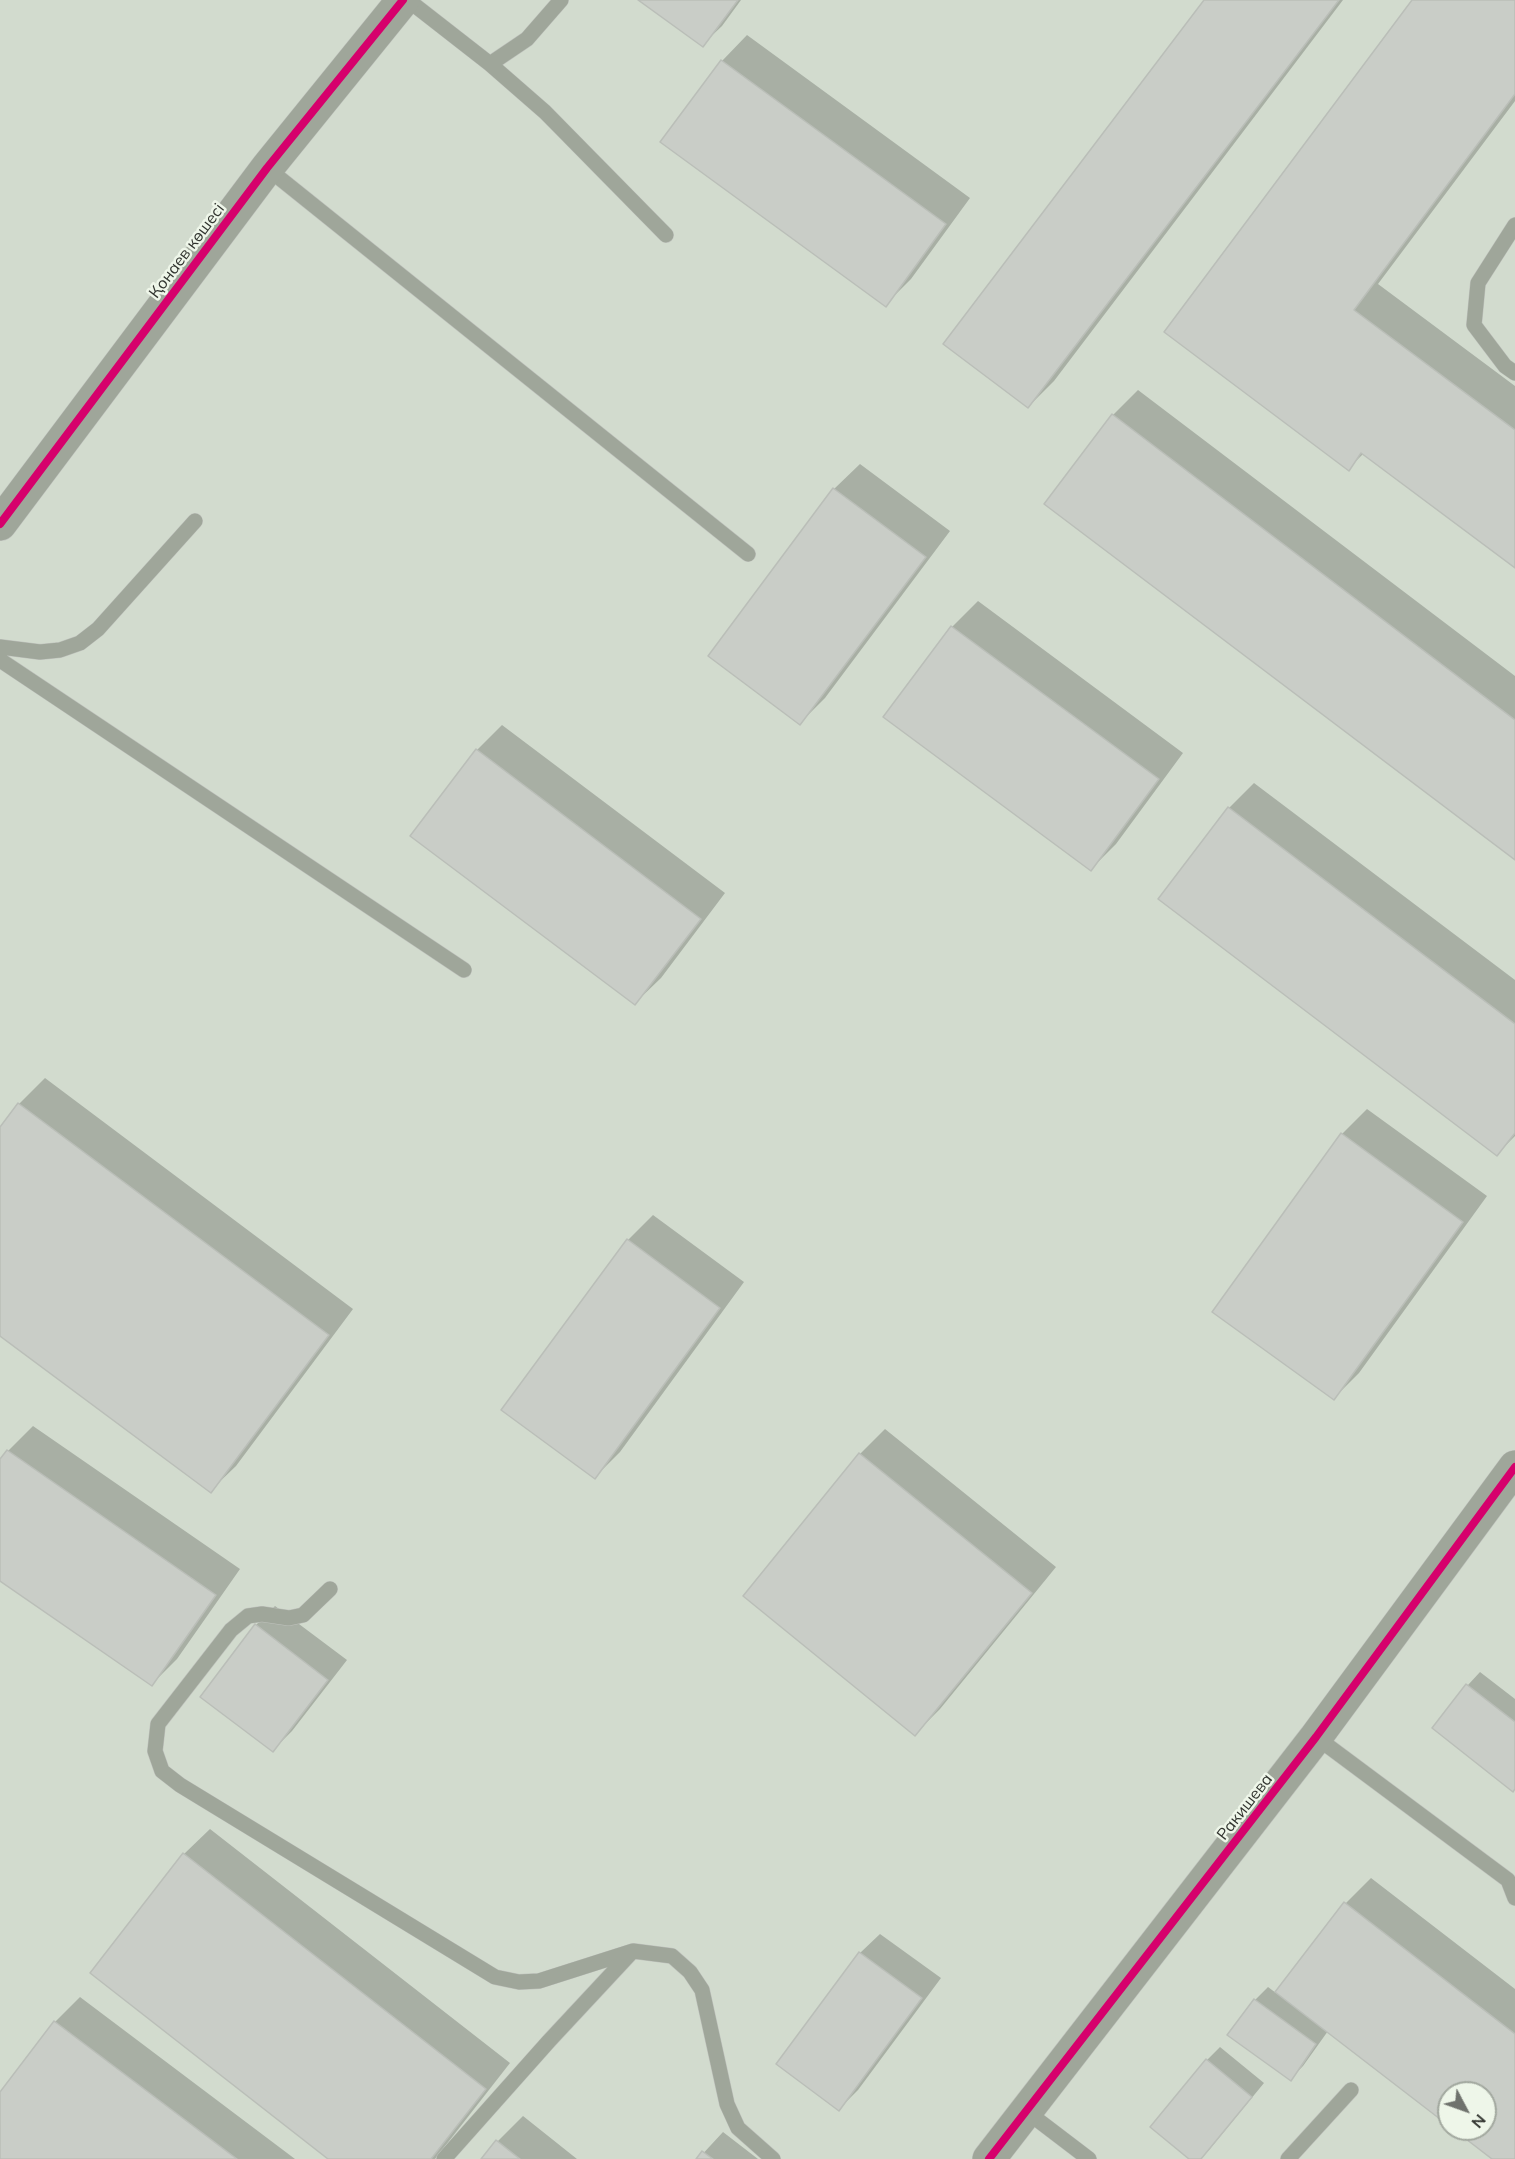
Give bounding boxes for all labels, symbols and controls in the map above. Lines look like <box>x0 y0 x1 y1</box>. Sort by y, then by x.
street label: Қонаев көшесі <box>145 200 229 302</box>
street label: Ракишева <box>1213 1770 1277 1844</box>
north arrow <box>1437 2081 1497 2141</box>
text: N <box>1468 2110 1491 2133</box>

